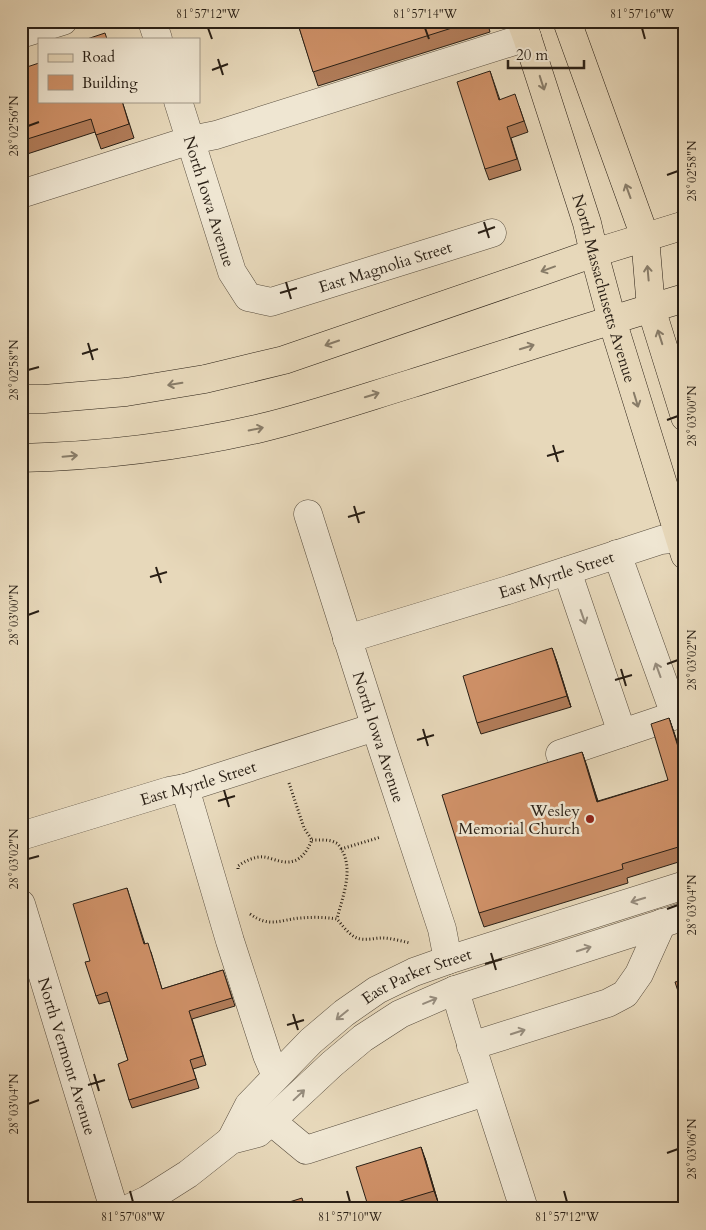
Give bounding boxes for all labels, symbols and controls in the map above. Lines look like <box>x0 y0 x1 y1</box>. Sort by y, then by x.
text: 81°57'12"W <box>176 6 241 22</box>
text: 81°57'14"W <box>393 6 458 22</box>
text: 81°57'16"W <box>610 6 675 22</box>
legend <box>38 38 200 102</box>
scale bar <box>508 38 585 70</box>
text: 20 m <box>516 45 548 65</box>
text: Road <box>82 47 115 67</box>
text: Building <box>82 73 138 93</box>
one-way arrow <box>538 75 547 91</box>
text: 28°02'56"N <box>6 95 22 156</box>
street label: North Iowa Avenue <box>178 133 240 270</box>
text: 28°02'58"N <box>684 140 700 201</box>
one-way arrow <box>623 184 632 199</box>
street label: North Massachusetts Avenue <box>566 191 641 385</box>
street label: East Magnolia Street <box>316 236 455 298</box>
one-way arrow <box>541 265 556 274</box>
one-way arrow <box>643 265 653 281</box>
one-way arrow <box>655 329 664 345</box>
text: 28°02'58"N <box>6 339 22 400</box>
one-way arrow <box>325 339 341 348</box>
one-way arrow <box>519 342 535 351</box>
one-way arrow <box>168 379 184 389</box>
text: 28°03'00"N <box>684 385 700 446</box>
one-way arrow <box>364 390 380 400</box>
one-way arrow <box>632 391 641 407</box>
one-way arrow <box>247 423 263 433</box>
one-way arrow <box>62 451 78 461</box>
street label: East Myrtle Street <box>496 546 617 604</box>
text: 28°03'00"N <box>6 584 22 645</box>
one-way arrow <box>578 608 588 624</box>
text: 28°03'02"N <box>684 629 700 690</box>
one-way arrow <box>653 662 662 678</box>
street label: North Iowa Avenue <box>347 669 410 806</box>
street label: East Myrtle Street <box>138 756 259 811</box>
place label: Wesley Memorial Church <box>458 800 581 840</box>
marker: Wesley Memorial Church <box>584 813 596 825</box>
text: 28°03'02"N <box>6 828 22 889</box>
text: 28°03'04"N <box>684 874 700 935</box>
one-way arrow <box>631 896 647 905</box>
street label: East Parker Street <box>357 943 474 1010</box>
one-way arrow <box>576 943 592 953</box>
street label: North Vermont Avenue <box>32 975 101 1138</box>
one-way arrow <box>422 995 437 1005</box>
one-way arrow <box>336 1010 349 1021</box>
one-way arrow <box>509 1026 525 1036</box>
text: 28°03'04"N <box>6 1073 22 1134</box>
one-way arrow <box>293 1089 306 1101</box>
text: 28°03'06"N <box>684 1118 700 1179</box>
text: 81°57'08"W <box>101 1209 166 1225</box>
text: 81°57'10"W <box>318 1209 383 1225</box>
text: 81°57'12"W <box>535 1209 600 1225</box>

